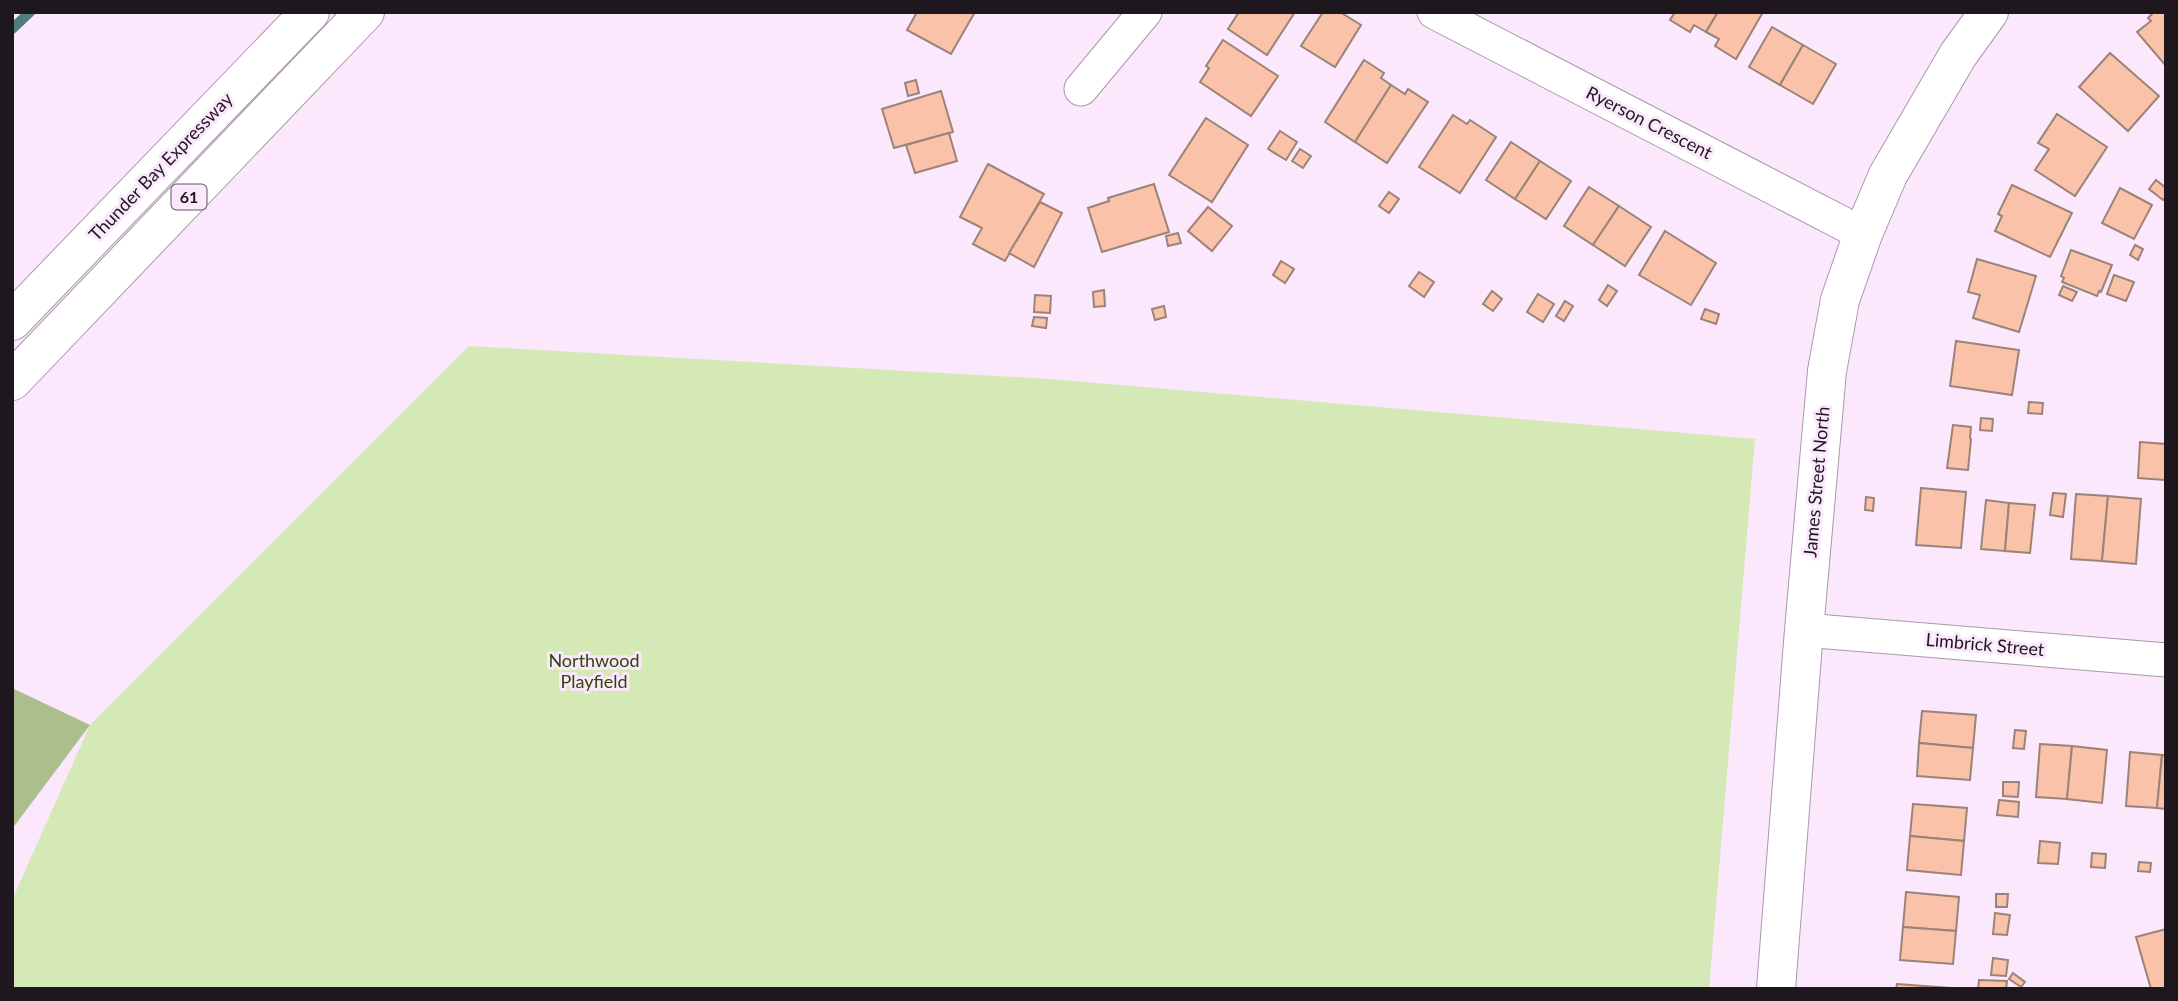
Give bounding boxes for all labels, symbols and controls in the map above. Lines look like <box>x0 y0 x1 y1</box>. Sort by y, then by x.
street label: Ryerson Crescent <box>1583 81 1717 164</box>
street label: Thunder Bay Expressway <box>84 87 237 245</box>
road number: 61 <box>172 184 206 210</box>
street label: James Street North <box>1798 405 1834 558</box>
street label: Limbrick Street <box>1925 628 2046 660</box>
park label: Northwood Playfield <box>548 649 640 692</box>

